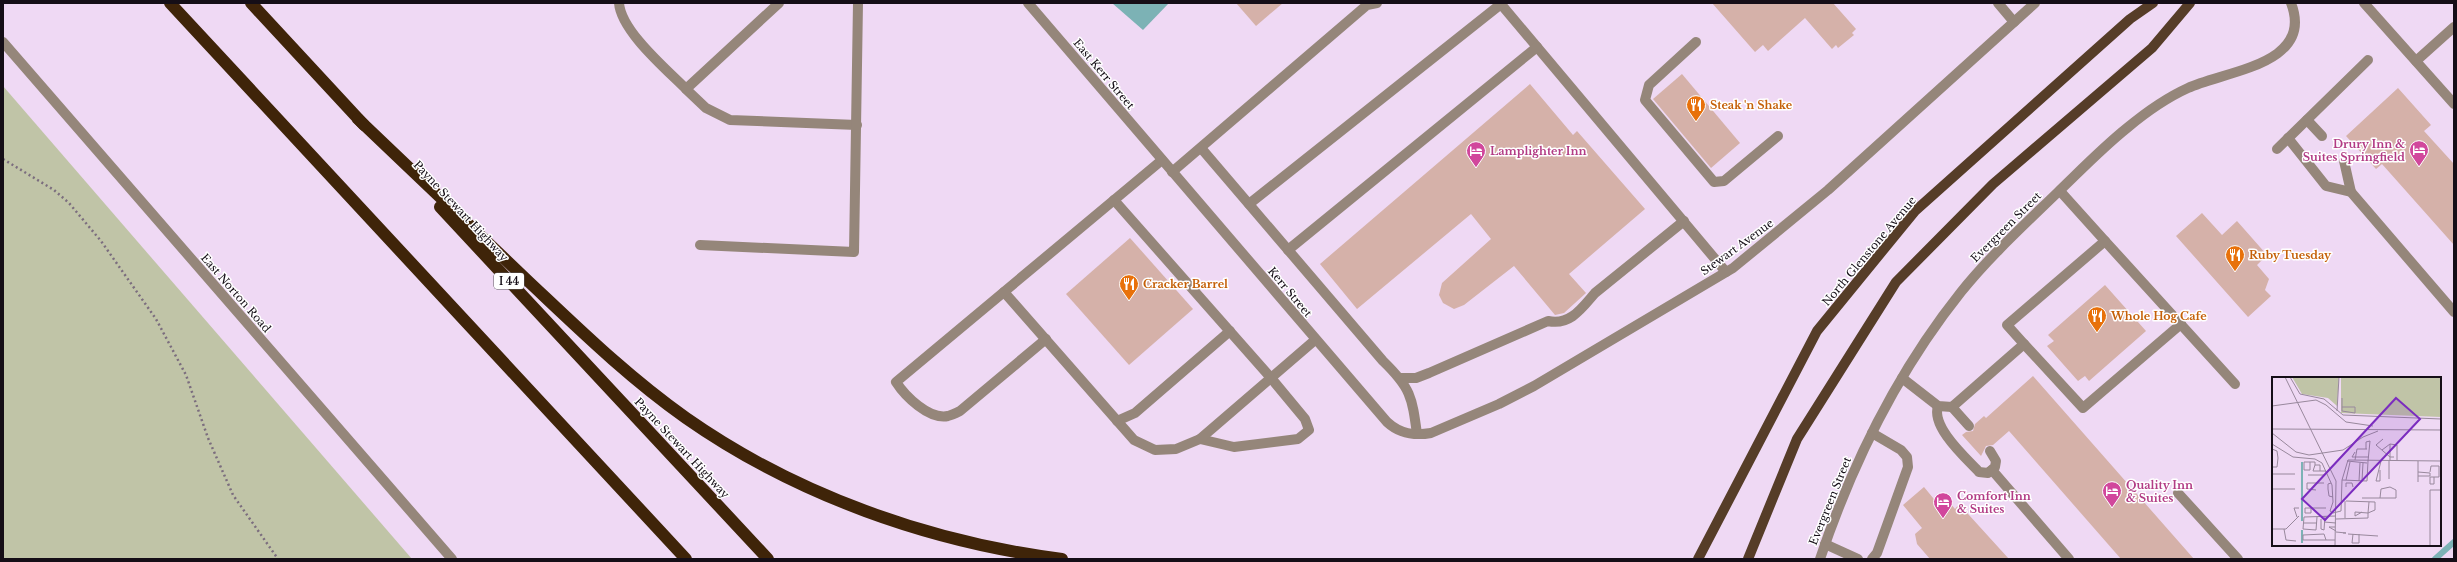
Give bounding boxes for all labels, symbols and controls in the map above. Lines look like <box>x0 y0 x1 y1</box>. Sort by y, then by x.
street label: East Kerr Street <box>1071 36 1138 113</box>
restaurant icon: Steak 'n Shake <box>1685 94 1707 122</box>
place label: Steak 'n Shake <box>1710 98 1793 112</box>
place label: Drury Inn & Suites Springfield <box>2303 137 2405 164</box>
hotel icon: Drury Inn & Suites Springfield <box>2408 139 2430 167</box>
hotel icon: Lamplighter Inn <box>1465 140 1487 168</box>
place label: Lamplighter Inn <box>1490 144 1586 158</box>
street label: Payne Stewart Highway <box>411 158 511 264</box>
street label: Evergreen Street <box>1968 188 2045 265</box>
street label: North Glenstone Avenue <box>1819 193 1919 309</box>
street label: Stewart Avenue <box>1698 216 1776 278</box>
restaurant icon: Ruby Tuesday <box>2224 244 2246 272</box>
place label: Ruby Tuesday <box>2249 248 2332 262</box>
street label: East Norton Road <box>198 251 274 336</box>
street label: Kerr Street <box>1265 264 1316 321</box>
road number: I 44 <box>494 273 524 289</box>
restaurant icon: Cracker Barrel <box>1118 273 1140 301</box>
place label: Cracker Barrel <box>1143 277 1228 291</box>
restaurant icon: Whole Hog Cafe <box>2086 305 2108 333</box>
place label: Whole Hog Cafe <box>2110 309 2207 323</box>
inset map <box>2272 377 2441 546</box>
street label: Payne Stewart Highway <box>632 395 732 501</box>
street label: Evergreen Street <box>1806 454 1854 547</box>
place label: Quality Inn & Suites <box>2126 478 2193 505</box>
hotel icon: Quality Inn & Suites <box>2101 480 2123 508</box>
place label: Comfort Inn & Suites <box>1957 489 2031 516</box>
hotel icon: Comfort Inn & Suites <box>1932 491 1954 519</box>

